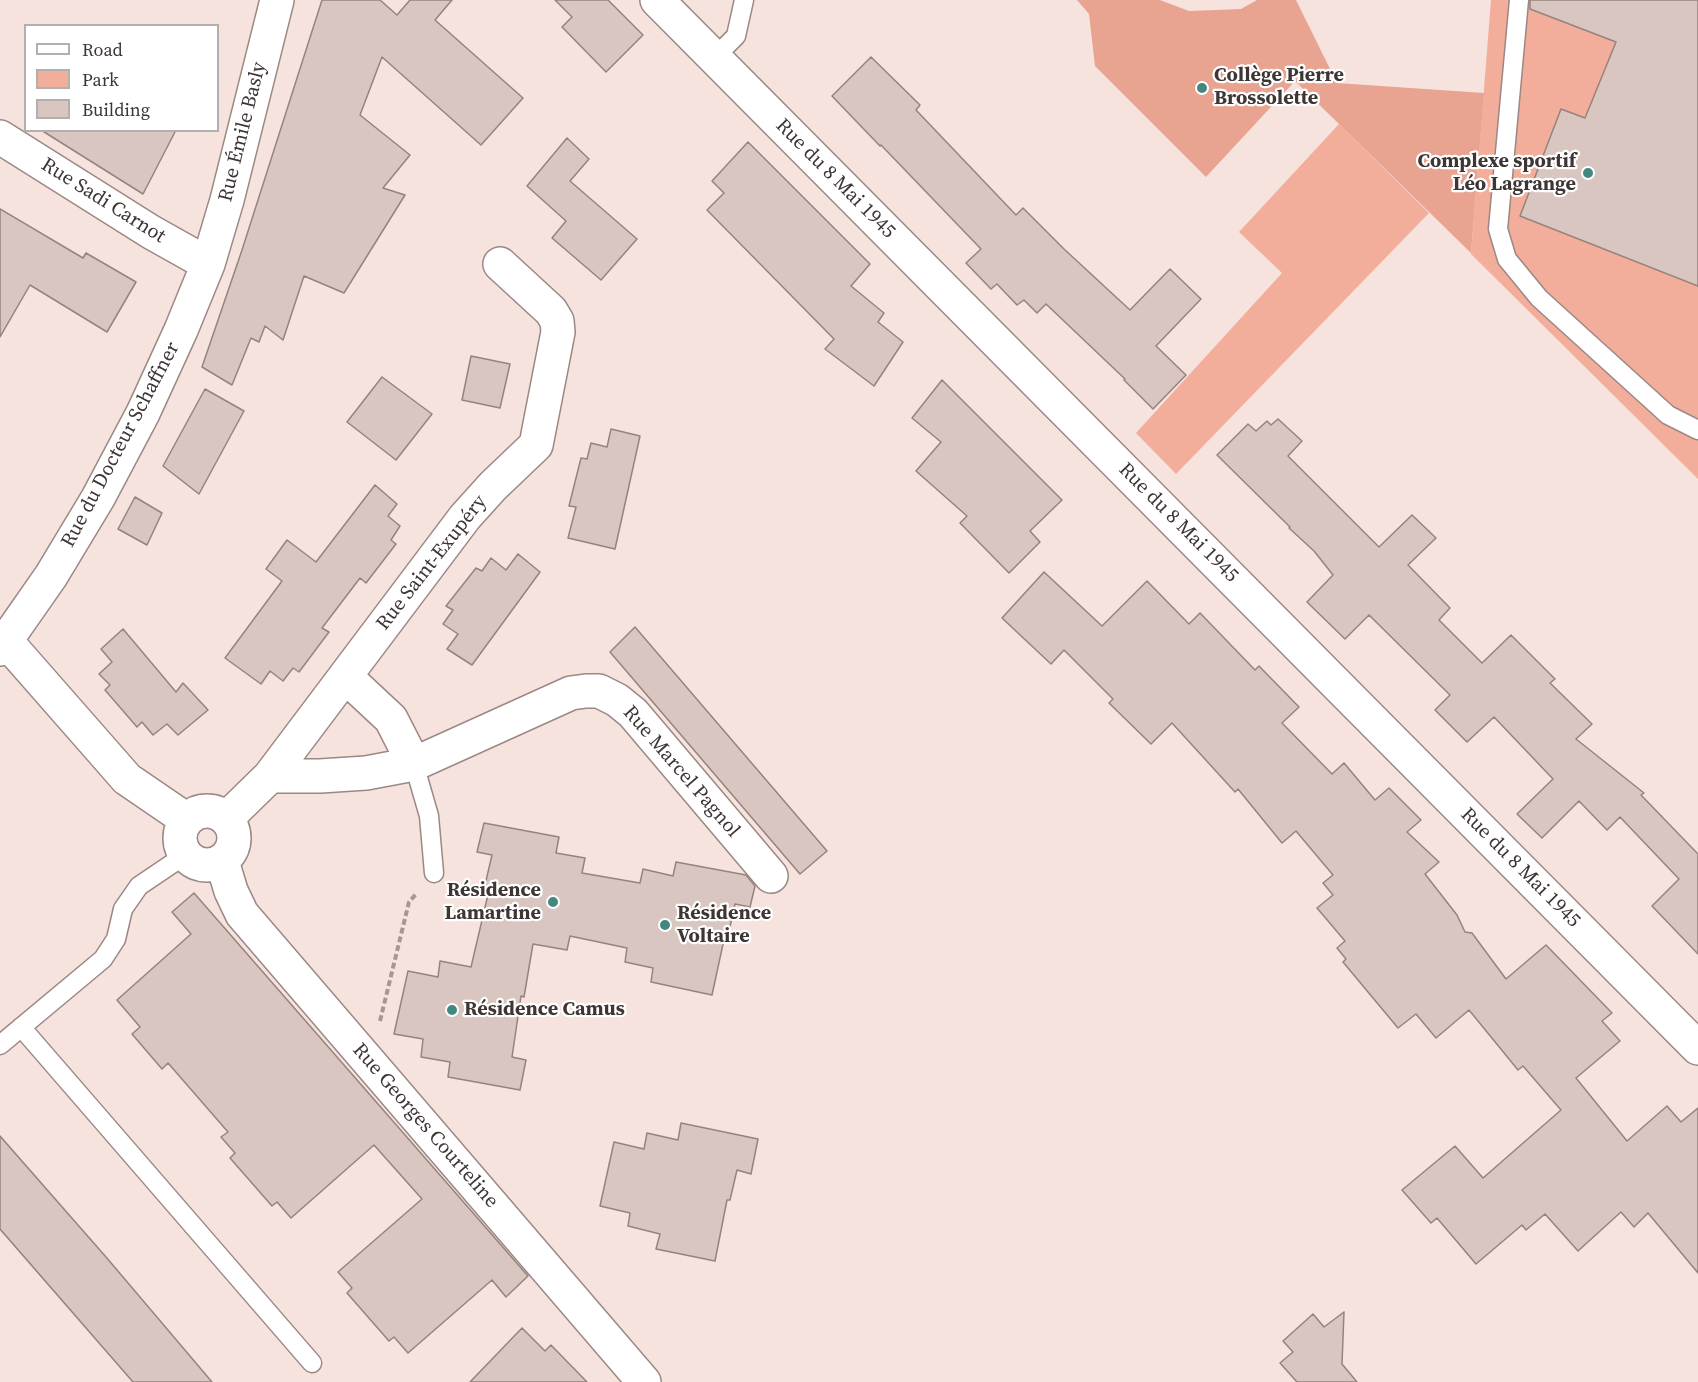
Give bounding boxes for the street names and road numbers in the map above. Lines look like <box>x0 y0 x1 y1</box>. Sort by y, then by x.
street label: Rue Émile Basly <box>214 60 272 204</box>
street label: Rue du 8 Mai 1945 <box>770 114 900 244</box>
street label: Rue Sadi Carnot <box>36 153 170 249</box>
street label: Rue du Docteur Schaffner <box>57 338 185 552</box>
street label: Rue du 8 Mai 1945 <box>1113 458 1243 588</box>
street label: Rue Saint-Exupéry <box>372 491 492 635</box>
street label: Rue Marcel Pagnol <box>617 701 745 843</box>
street label: Rue du 8 Mai 1945 <box>1455 803 1585 933</box>
street label: Rue Georges Courteline <box>347 1039 503 1213</box>

